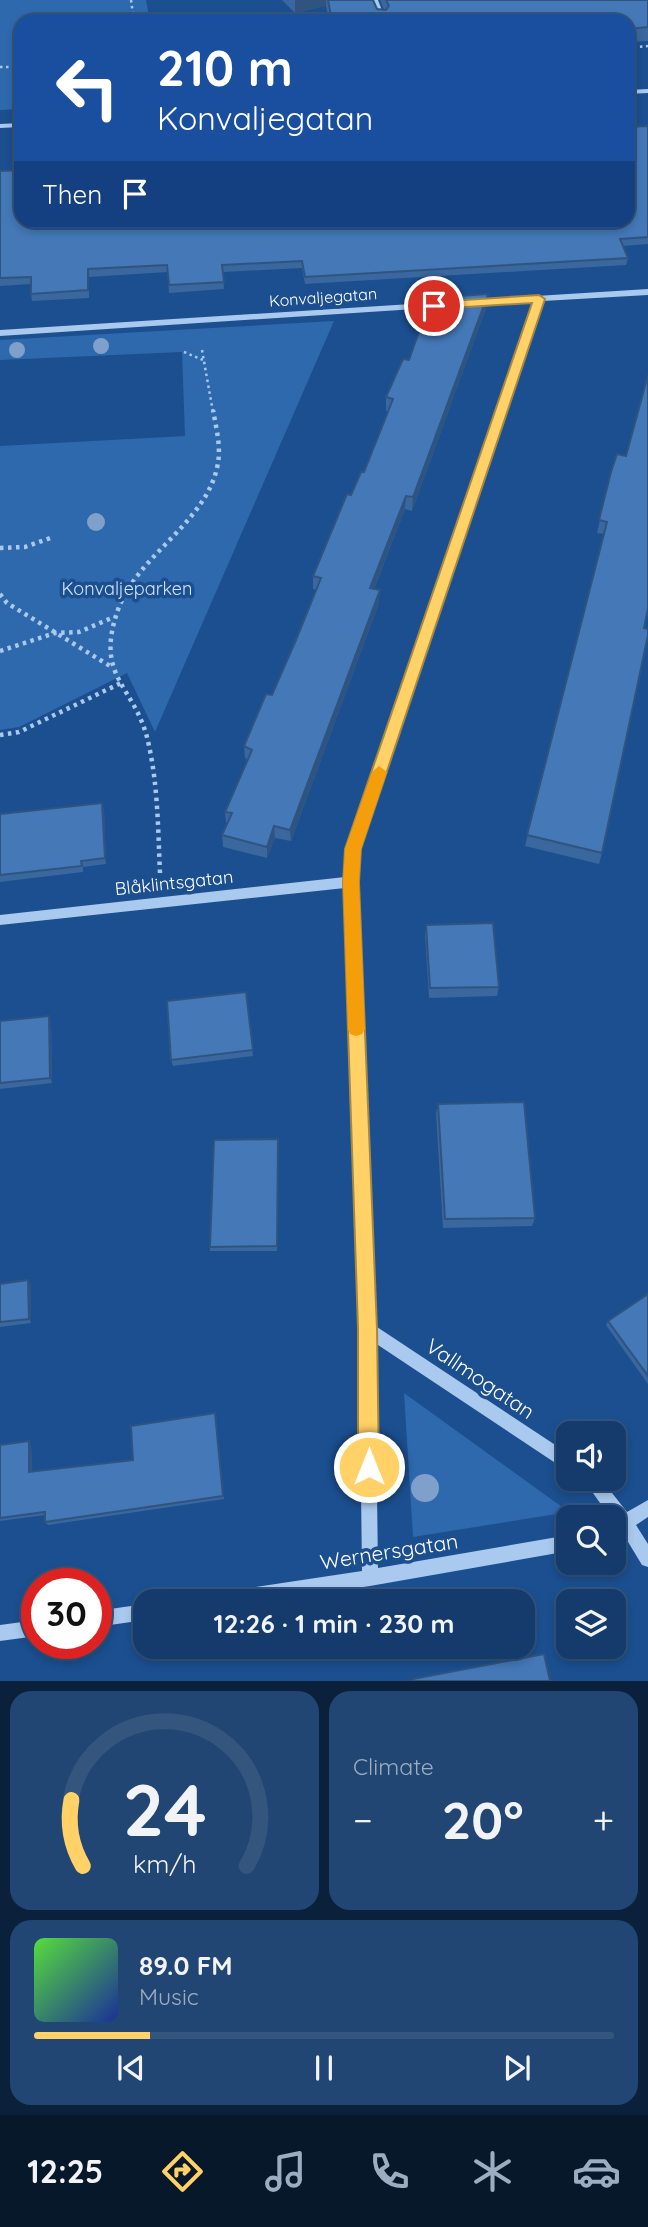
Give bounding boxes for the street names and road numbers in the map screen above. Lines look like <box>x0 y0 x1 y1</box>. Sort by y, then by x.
street label: Konvaljegatan <box>268 283 378 311</box>
street label: Blåklintsgatan <box>114 865 234 900</box>
street label: Vallmogatan <box>421 1332 540 1424</box>
street label: Wernersgatan <box>318 1527 460 1575</box>

